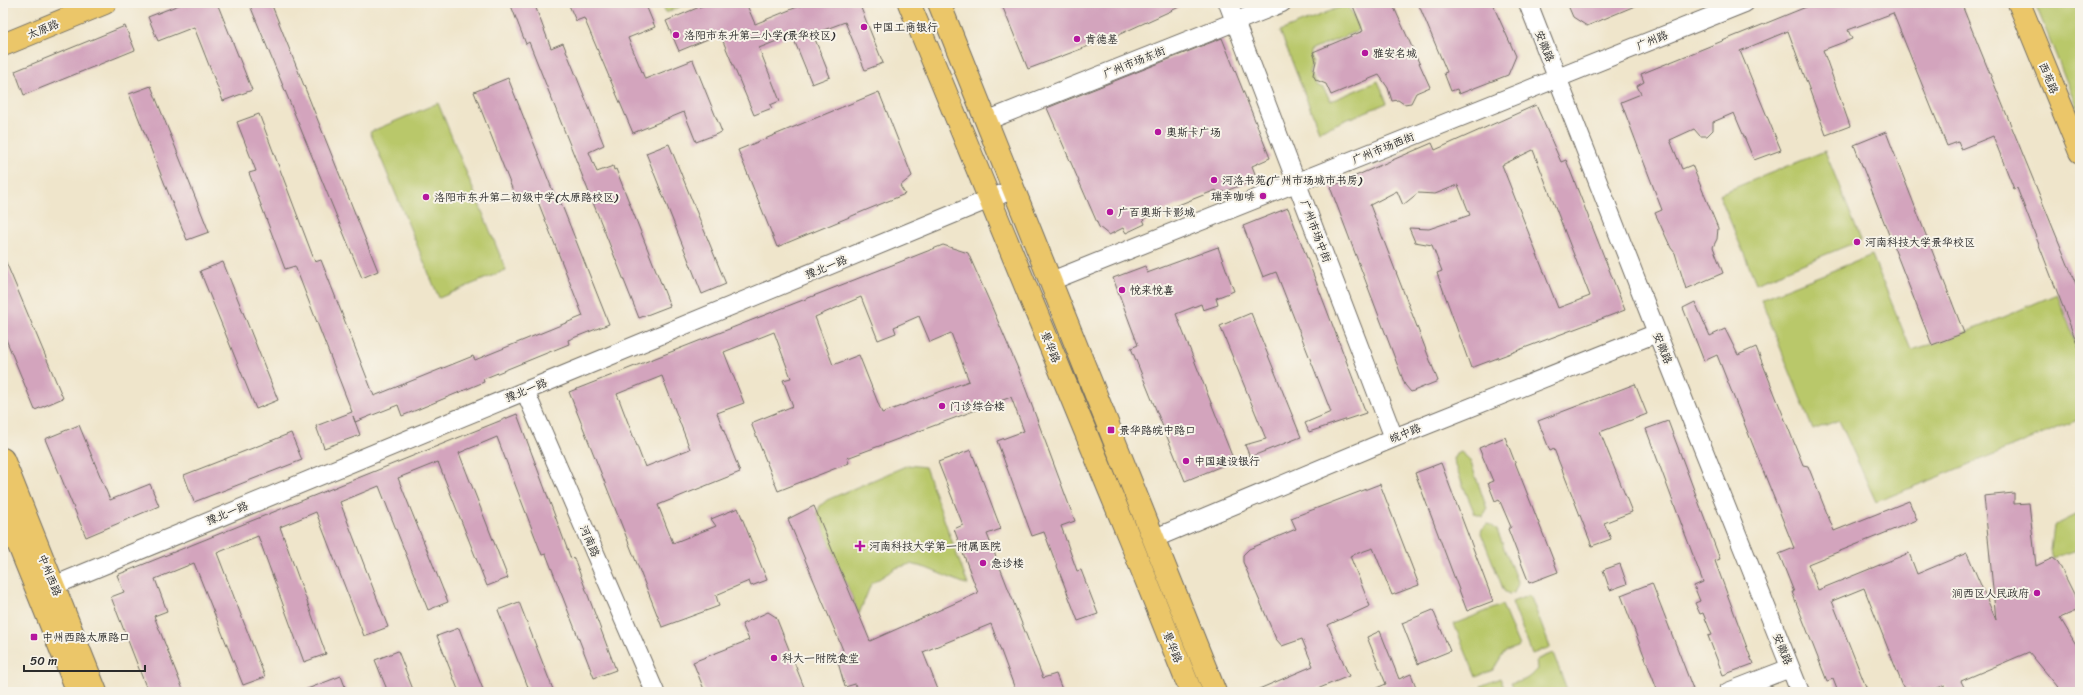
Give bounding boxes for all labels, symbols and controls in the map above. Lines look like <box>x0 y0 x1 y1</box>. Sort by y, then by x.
street label: 太原路 <box>24 14 62 44</box>
place label: 中国工商银行 <box>872 18 938 37</box>
marker: 中国工商银行 <box>859 22 869 32</box>
street label: 广州路 <box>1633 25 1671 55</box>
place label: 洛阳市东升第二小学(景华校区) <box>684 26 836 45</box>
street label: 安徽路 <box>1530 27 1560 65</box>
marker: 洛阳市东升第二小学(景华校区) <box>671 30 681 40</box>
place label: 肯德基 <box>1085 30 1118 49</box>
marker: 肯德基 <box>1072 34 1082 44</box>
street label: 广州市场东街 <box>1100 41 1169 84</box>
place label: 雅安名城 <box>1373 44 1417 63</box>
marker: 雅安名城 <box>1360 48 1370 58</box>
street label: 西苑路 <box>2034 59 2064 97</box>
place label: 奥斯卡广场 <box>1166 123 1221 142</box>
marker: 奥斯卡广场 <box>1153 127 1163 137</box>
street label: 广州市场西街 <box>1349 127 1418 170</box>
place label: 河洛书苑(广州市场城市书房) <box>1222 171 1363 190</box>
marker: 河洛书苑(广州市场城市书房) <box>1209 175 1219 185</box>
place label: 瑞幸咖啡 <box>1211 187 1255 206</box>
place label: 洛阳市东升第二初级中学(太原路校区) <box>434 188 619 207</box>
marker: 瑞幸咖啡 <box>1258 191 1268 201</box>
marker: 洛阳市东升第二初级中学(太原路校区) <box>421 192 431 202</box>
street label: 广州市场中街 <box>1295 197 1337 266</box>
place label: 广百奥斯卡影城 <box>1118 203 1195 222</box>
marker: 广百奥斯卡影城 <box>1105 207 1115 217</box>
place label: 河南科技大学景华校区 <box>1865 233 1975 252</box>
marker: 河南科技大学景华校区 <box>1852 237 1862 247</box>
street label: 豫北一路 <box>802 250 850 285</box>
place label: 悦来悦喜 <box>1130 281 1174 300</box>
marker: 悦来悦喜 <box>1117 285 1127 295</box>
street label: 景华路 <box>1036 328 1066 366</box>
street label: 安徽路 <box>1648 329 1678 367</box>
street label: 豫北一路 <box>502 373 550 408</box>
place label: 门诊综合楼 <box>950 397 1005 416</box>
marker: 门诊综合楼 <box>937 401 947 411</box>
street label: 皖中路 <box>1386 418 1424 448</box>
place label: 景华路皖中路口 <box>1119 421 1196 440</box>
marker: 景华路皖中路口 <box>1106 425 1116 435</box>
place label: 中国建设银行 <box>1194 452 1260 471</box>
marker: 中国建设银行 <box>1181 456 1191 466</box>
street label: 豫北一路 <box>203 496 251 531</box>
street label: 河南路 <box>574 522 605 560</box>
place label: 河南科技大学第一附属医院 <box>869 537 1001 556</box>
marker: 河南科技大学第一附属医院 <box>854 540 866 552</box>
street label: 中州西路 <box>32 551 67 599</box>
place label: 急诊楼 <box>991 554 1024 573</box>
marker: 急诊楼 <box>978 558 988 568</box>
place label: 涧西区人民政府 <box>1952 584 2029 603</box>
marker: 涧西区人民政府 <box>2032 588 2042 598</box>
place label: 中州西路太原路口 <box>42 628 130 647</box>
street label: 景华路 <box>1158 628 1188 666</box>
street label: 安徽路 <box>1768 630 1798 668</box>
marker: 中州西路太原路口 <box>29 632 39 642</box>
scale bar <box>24 647 145 673</box>
place label: 科大一附院食堂 <box>782 649 859 668</box>
text: 50 m <box>30 650 57 672</box>
marker: 科大一附院食堂 <box>769 653 779 663</box>

